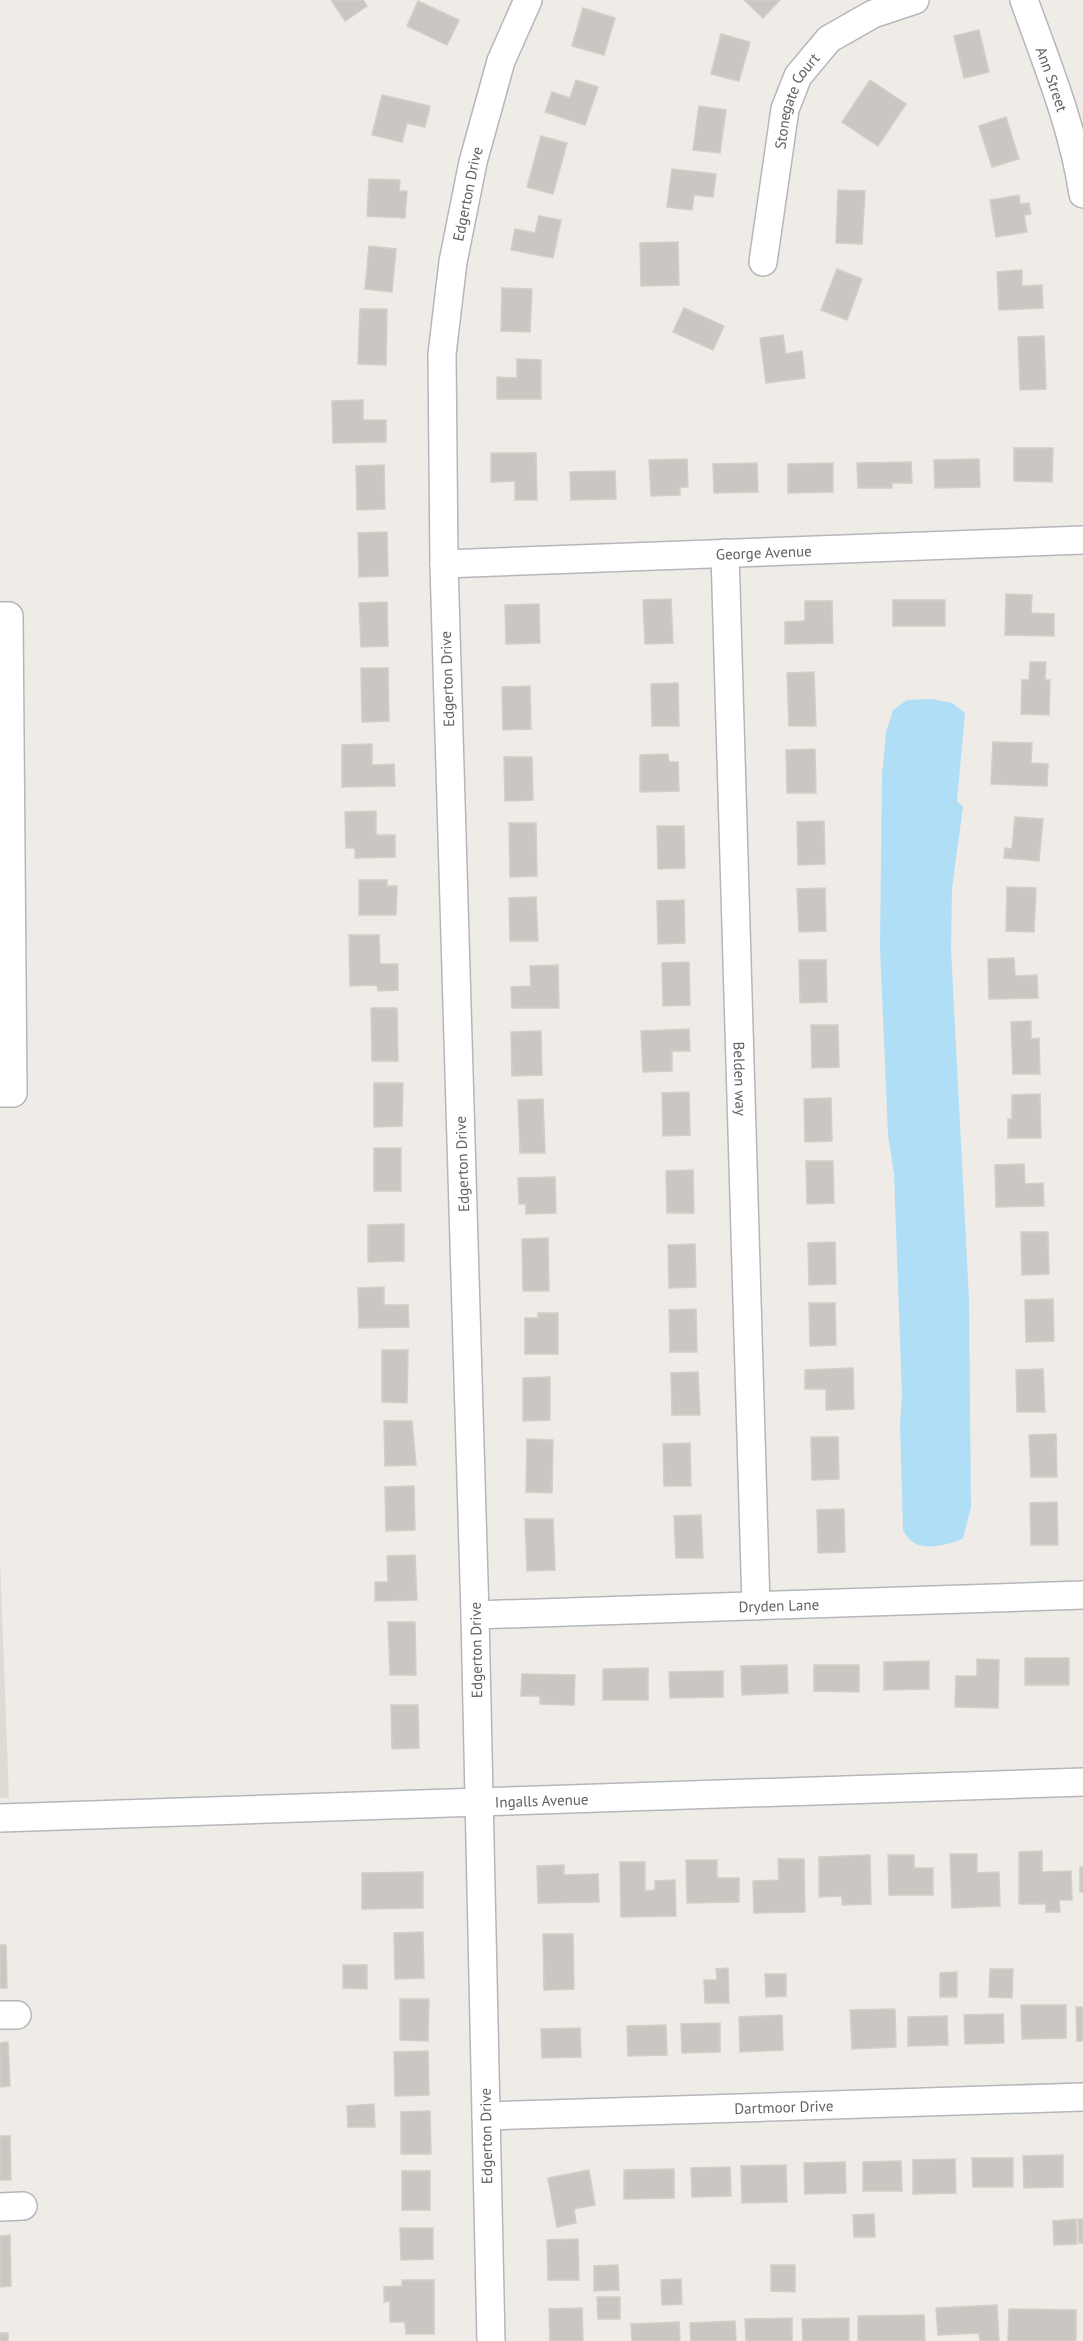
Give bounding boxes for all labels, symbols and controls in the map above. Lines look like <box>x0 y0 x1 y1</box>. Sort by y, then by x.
street label: Ann Street <box>1032 44 1072 114</box>
street label: Stonegate Court <box>770 49 823 150</box>
street label: Edgerton Drive <box>448 144 486 243</box>
street label: George Avenue <box>715 541 812 563</box>
street label: Edgerton Drive <box>436 631 458 727</box>
street label: Belden way <box>730 1041 751 1116</box>
street label: Edgerton Drive <box>451 1116 473 1212</box>
street label: Dryden Lane <box>738 1594 819 1616</box>
street label: Edgerton Drive <box>466 1602 486 1698</box>
street label: Ingalls Avenue <box>495 1789 589 1811</box>
street label: Edgerton Drive <box>476 2088 496 2184</box>
street label: Dartmoor Drive <box>734 2095 834 2118</box>

